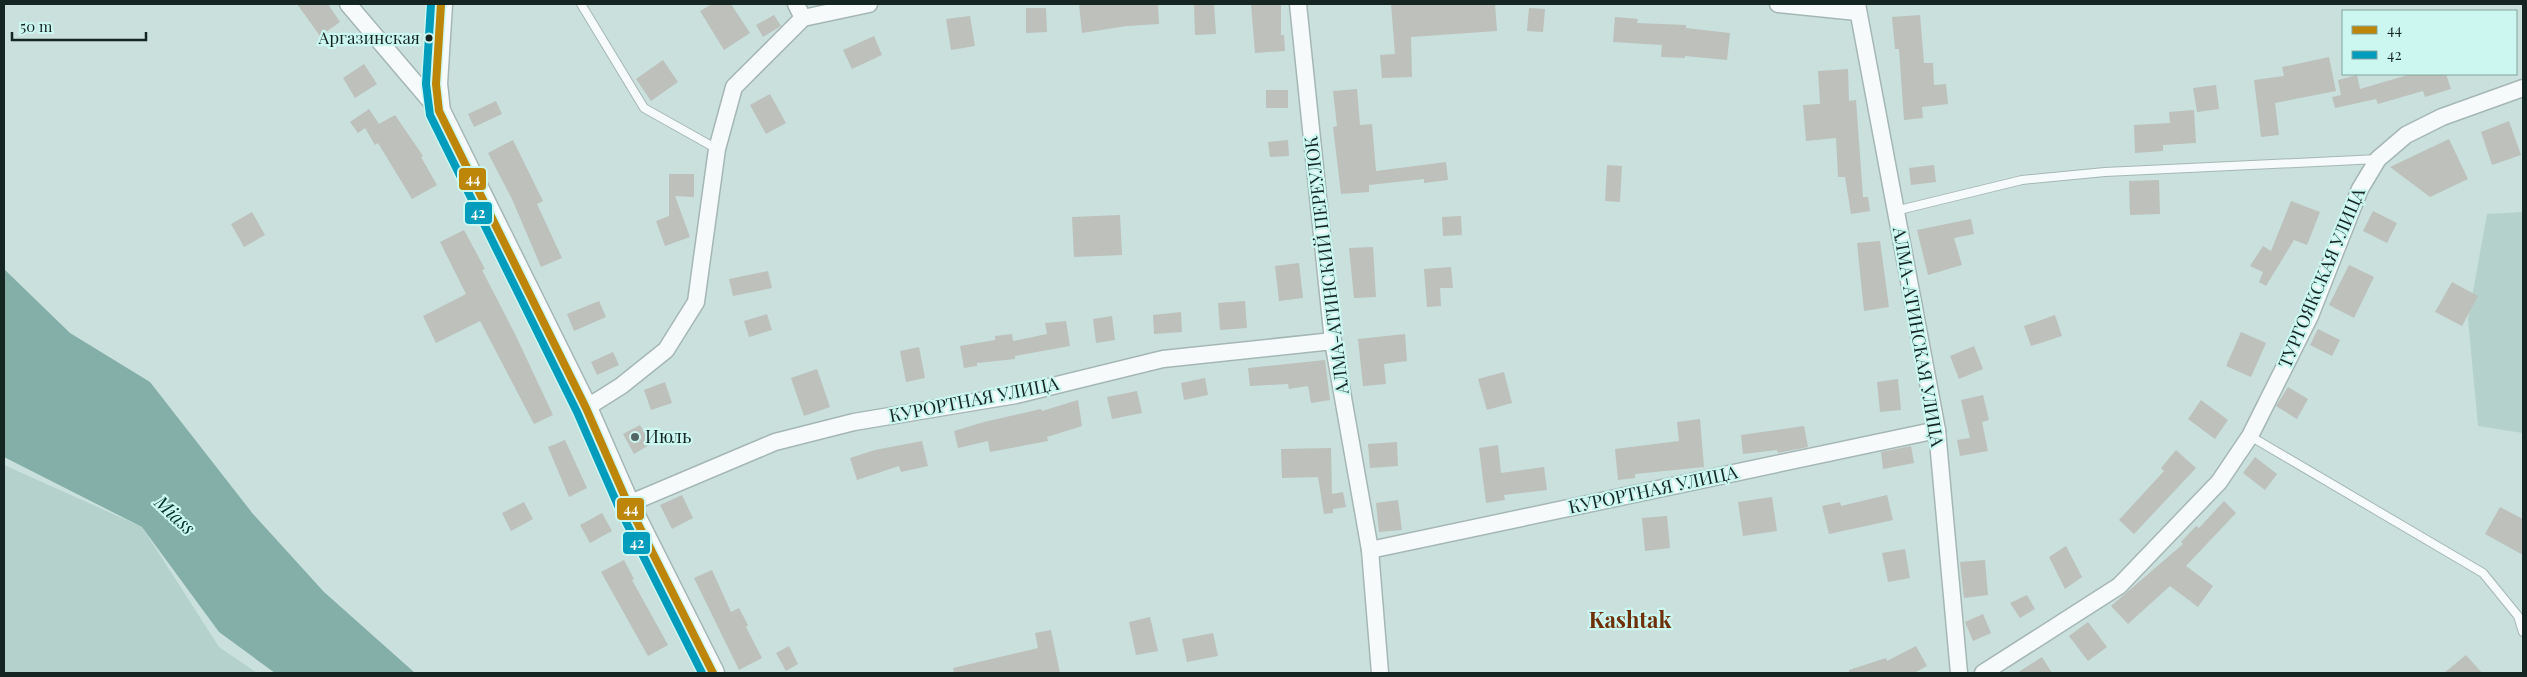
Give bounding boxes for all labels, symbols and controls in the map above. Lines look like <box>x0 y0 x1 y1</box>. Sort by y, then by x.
scale bar <box>12 10 146 42</box>
legend <box>2342 10 2517 75</box>
text: 50 m <box>20 16 53 36</box>
text: 44 <box>2387 19 2402 39</box>
place label: Аргазинская <box>317 26 420 48</box>
marker: Аргазинская <box>424 33 434 43</box>
text: 42 <box>2387 44 2402 64</box>
street label: АЛМА-АТИНСКИЙ ПЕРЕУЛОК <box>1298 135 1354 396</box>
line badge: 44 <box>458 167 487 191</box>
text: 44 <box>466 169 480 188</box>
street label: ТУРГОЯКСКАЯ УЛИЦА <box>2272 183 2370 371</box>
line badge: 42 <box>464 201 493 225</box>
text: 42 <box>471 203 485 222</box>
street label: АЛМА-АТИНСКАЯ УЛИЦА <box>1888 224 1950 449</box>
street label: КУРОРТНАЯ УЛИЦА <box>887 371 1061 427</box>
place label: Июль <box>645 424 691 448</box>
marker: Июль <box>629 431 641 443</box>
street label: КУРОРТНАЯ УЛИЦА <box>1566 459 1740 519</box>
water label: Miass <box>149 488 202 540</box>
line badge: 44 <box>616 497 645 521</box>
text: 44 <box>624 499 638 518</box>
line badge: 42 <box>622 531 651 555</box>
text: 42 <box>630 533 644 552</box>
district label: Kashtak <box>1589 604 1671 634</box>

